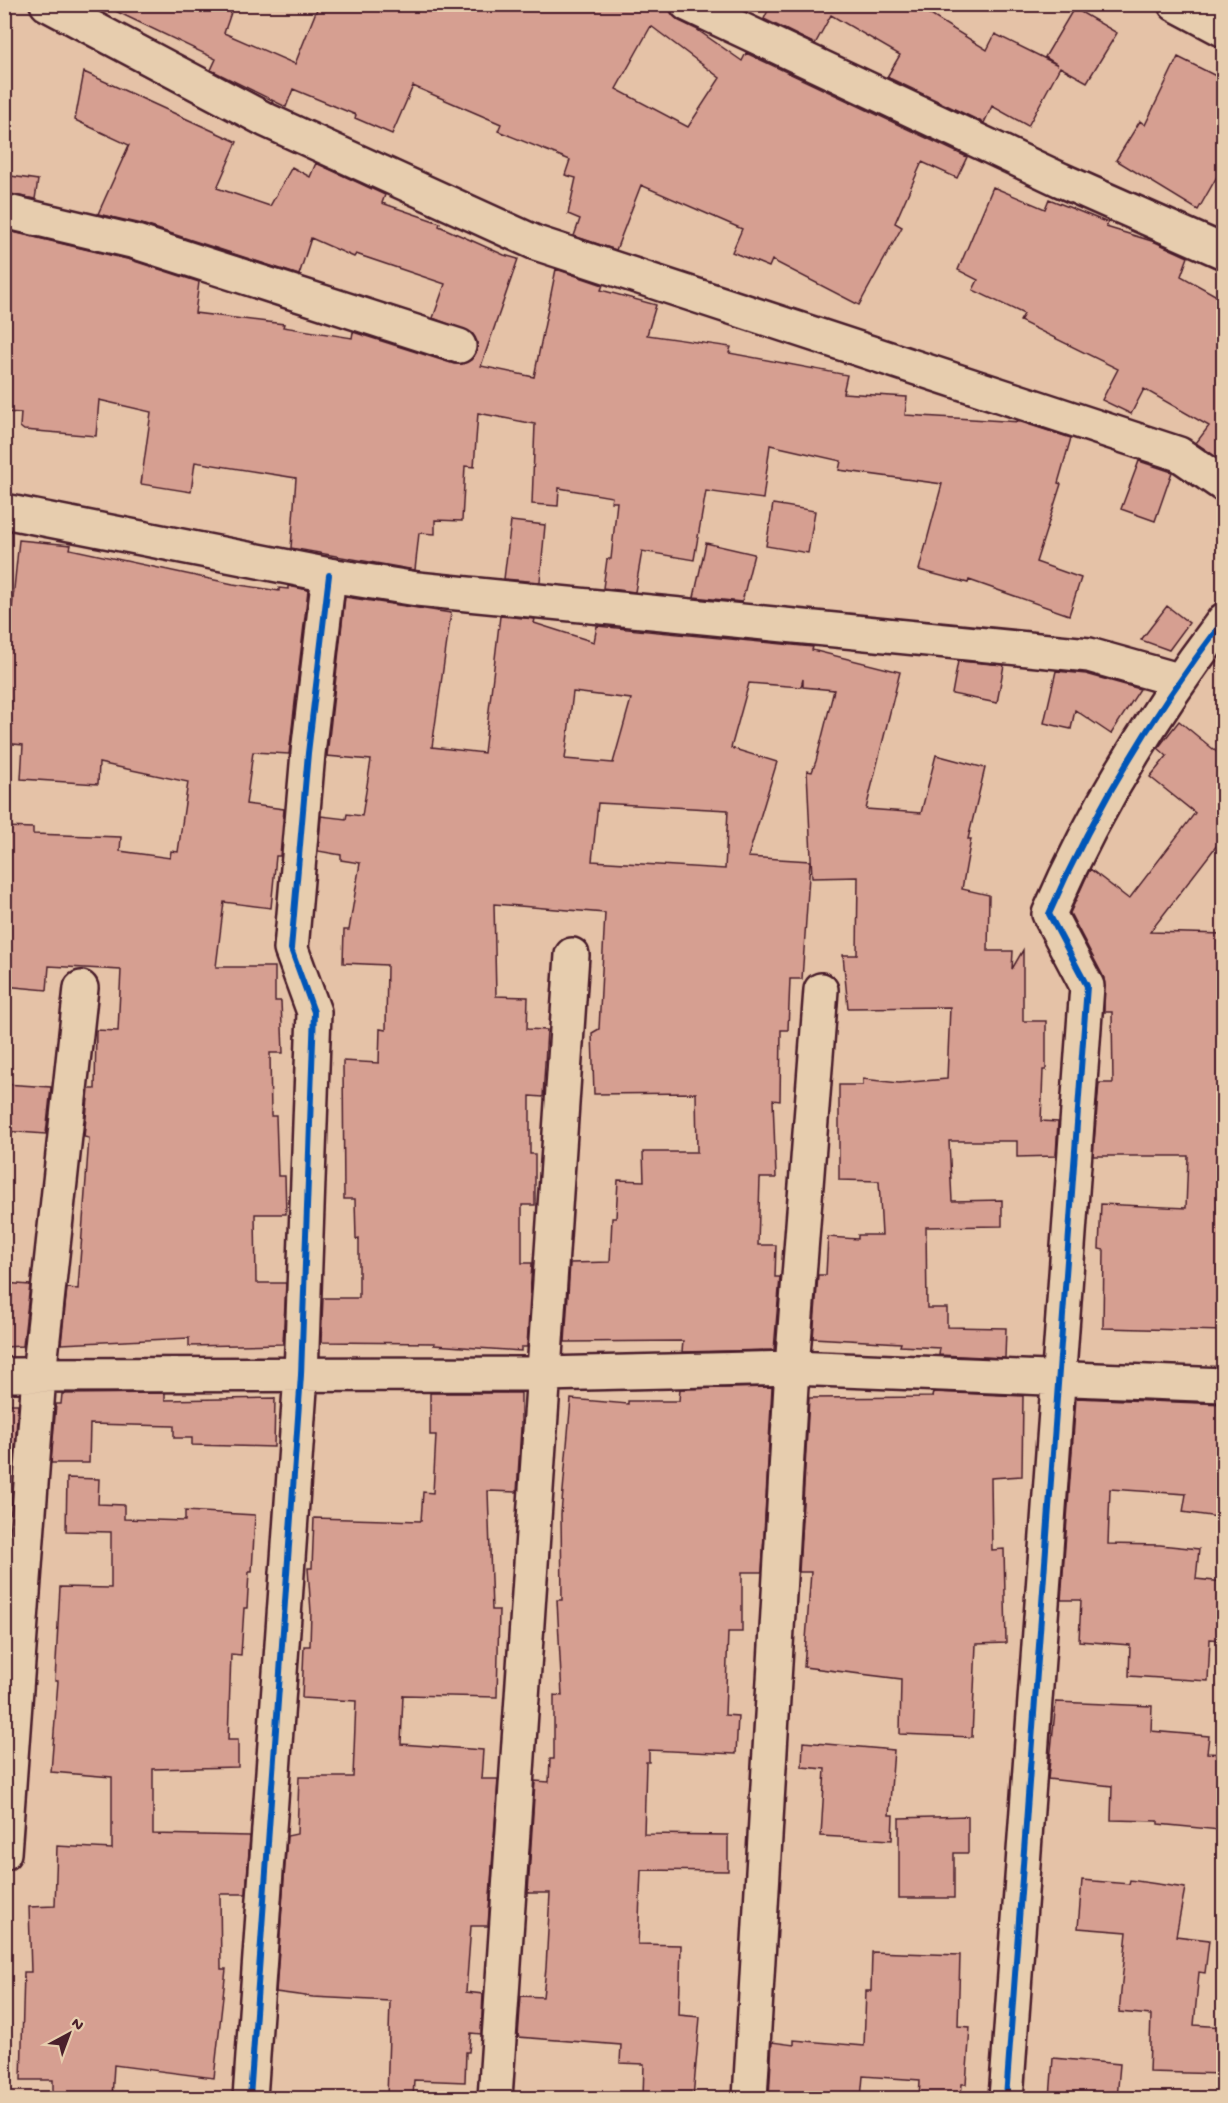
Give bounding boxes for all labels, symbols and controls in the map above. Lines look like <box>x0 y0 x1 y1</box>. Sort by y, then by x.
north arrow <box>39 2004 99 2064</box>
text: N <box>66 2015 87 2036</box>

